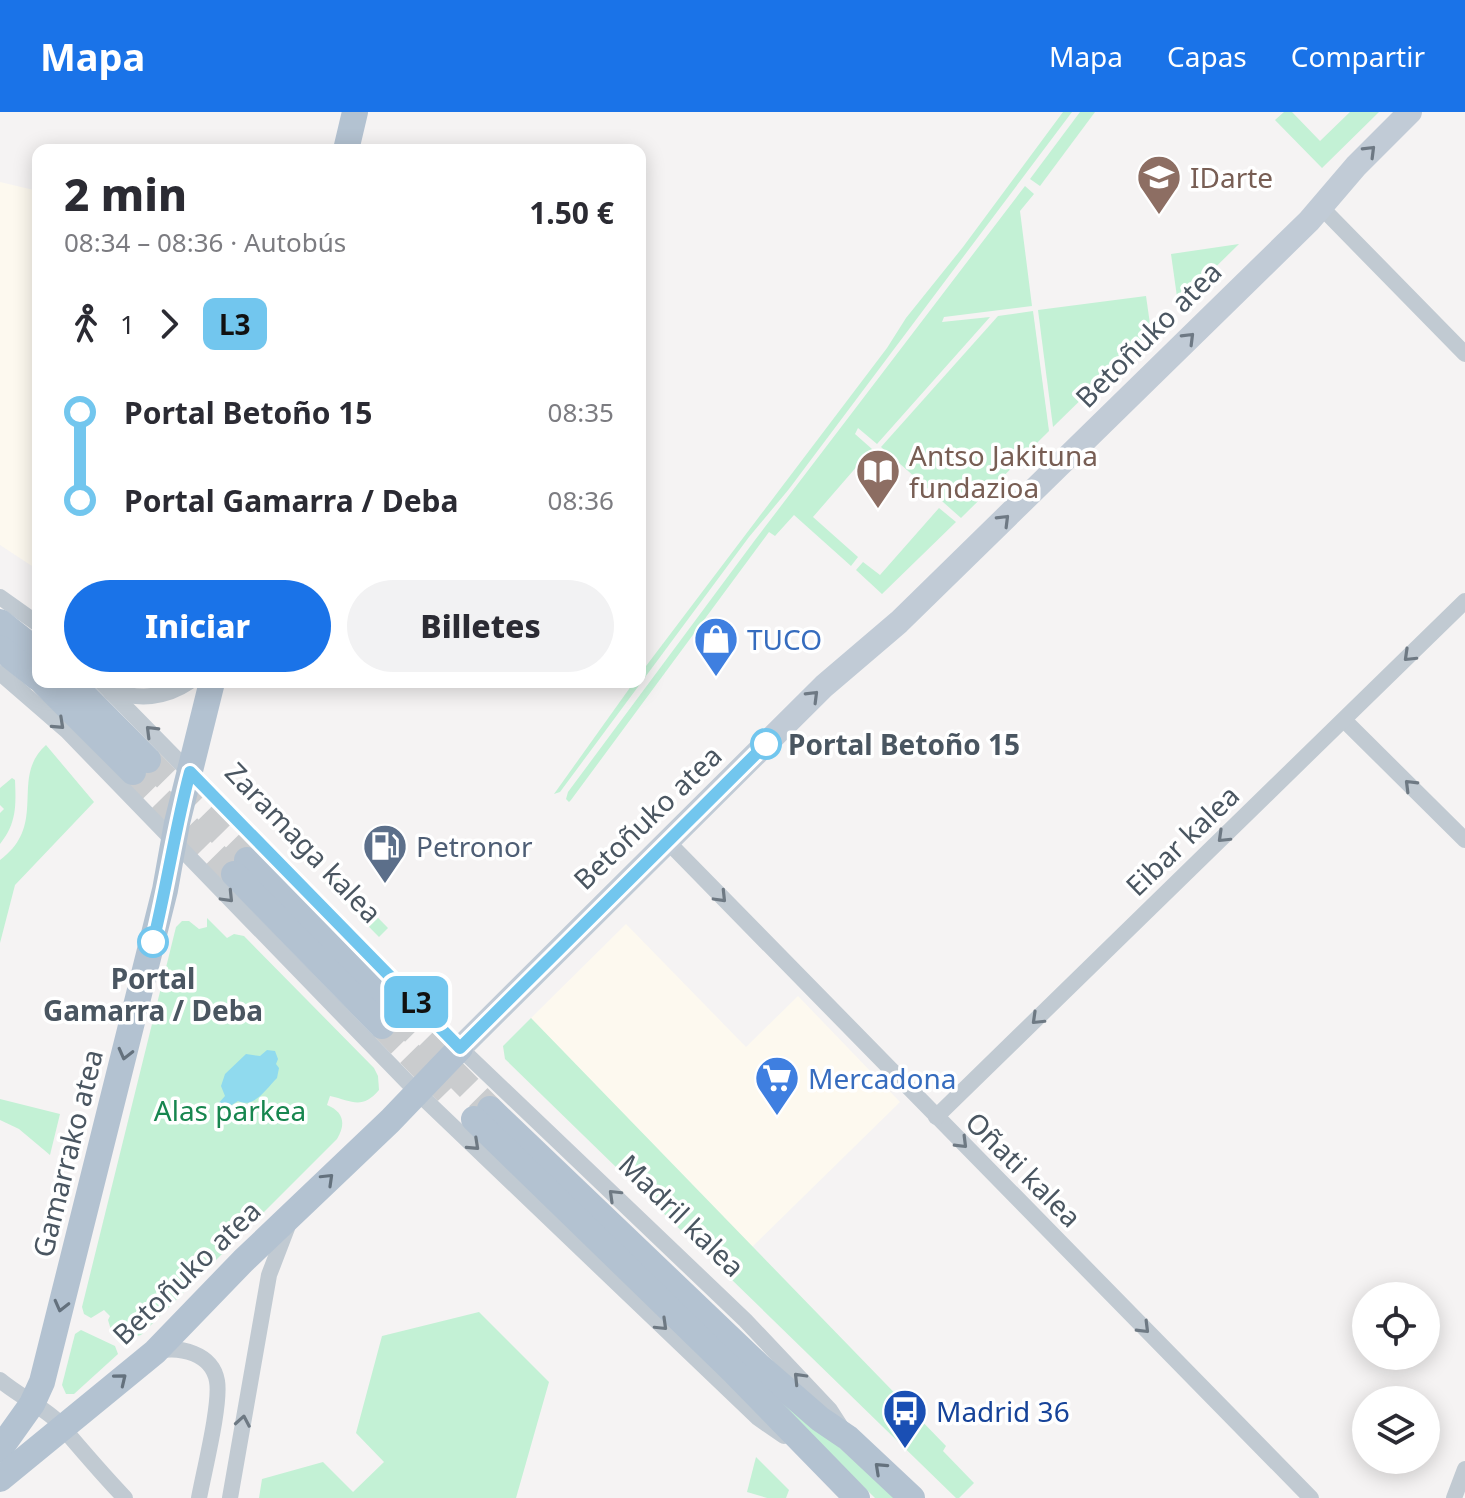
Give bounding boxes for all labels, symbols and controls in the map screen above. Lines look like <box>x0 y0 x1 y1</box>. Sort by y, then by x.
text: Mapa <box>40 30 145 82</box>
text: Mapa <box>1049 37 1123 75</box>
text: Capas <box>1167 37 1247 75</box>
text: Compartir <box>1291 37 1425 75</box>
one-way arrow <box>1361 146 1375 160</box>
school or university icon: IDarte <box>1135 153 1183 216</box>
place label: IDarte <box>1190 158 1273 196</box>
text: 2 min <box>64 164 187 224</box>
text: 1.50 € <box>529 192 614 233</box>
text: 08:34 – 08:36 · Autobús <box>64 224 346 260</box>
street label: Betoñuko atea <box>1067 253 1229 415</box>
icon: walk <box>64 302 108 346</box>
icon: forward <box>147 302 191 346</box>
text: L3 <box>219 305 251 343</box>
text: 1 <box>120 306 135 342</box>
one-way arrow <box>1180 332 1194 347</box>
text: Portal Betoño 15 <box>124 392 373 433</box>
text: 08:35 <box>548 394 614 430</box>
place label: Antso Jakituna fundazioa <box>909 436 1098 506</box>
library icon: Antso Jakituna fundazioa <box>854 447 902 510</box>
text: Portal Gamarra / Deba <box>124 480 458 521</box>
text: 08:36 <box>548 482 614 518</box>
one-way arrow <box>995 515 1009 529</box>
button: Iniciar <box>64 580 331 672</box>
button: Billetes <box>347 580 614 672</box>
shop icon: TUCO <box>692 615 740 678</box>
place label: TUCO <box>747 620 822 658</box>
one-way arrow <box>1404 646 1418 661</box>
one-way arrow <box>804 691 818 705</box>
one-way arrow <box>50 715 64 730</box>
place label: Portal Betoño 15 <box>788 725 1020 763</box>
one-way arrow <box>146 726 160 741</box>
marker: Portal Betoño 15 <box>751 729 781 759</box>
street label: Betoñuko atea <box>565 737 729 897</box>
street label: Zaramaga kalea <box>217 753 391 931</box>
street label: Eibar kalea <box>1117 776 1247 904</box>
one-way arrow <box>1405 780 1419 794</box>
fuel station icon: Petronor <box>361 822 409 885</box>
place label: Petronor <box>416 827 533 865</box>
one-way arrow <box>1218 828 1232 842</box>
one-way arrow <box>219 888 233 902</box>
one-way arrow <box>712 888 726 902</box>
marker: Portal Gamarra / Deba <box>138 927 168 957</box>
place label: Portal Gamarra / Deba <box>43 959 263 1029</box>
line badge: L3 <box>380 976 452 1028</box>
text: L3 <box>400 983 432 1021</box>
one-way arrow <box>1032 1009 1046 1024</box>
street label: Gamarrako atea <box>23 1045 111 1261</box>
one-way arrow <box>117 1046 134 1060</box>
supermarket icon: Mercadona <box>753 1054 801 1117</box>
place label: Mercadona <box>808 1059 957 1097</box>
park label: Alas parkea <box>154 1091 306 1129</box>
street label: Oñati kalea <box>958 1103 1090 1235</box>
one-way arrow <box>952 1134 967 1148</box>
one-way arrow <box>465 1136 479 1151</box>
street label: Madril kalea <box>611 1145 753 1285</box>
one-way arrow <box>319 1173 333 1188</box>
one-way arrow <box>609 1190 623 1204</box>
street label: Betoñuko atea <box>104 1192 268 1352</box>
map controls <box>1352 1282 1440 1474</box>
button: locate <box>1352 1282 1440 1370</box>
one-way arrow <box>53 1298 70 1312</box>
one-way arrow <box>653 1316 667 1330</box>
one-way arrow <box>1135 1319 1149 1333</box>
one-way arrow <box>794 1373 809 1387</box>
one-way arrow <box>112 1374 126 1389</box>
button: layers <box>1352 1386 1440 1474</box>
bus stop icon: Madrid 36 <box>881 1387 929 1450</box>
place label: Madrid 36 <box>936 1392 1070 1430</box>
one-way arrow <box>234 1414 251 1428</box>
one-way arrow <box>875 1463 889 1478</box>

